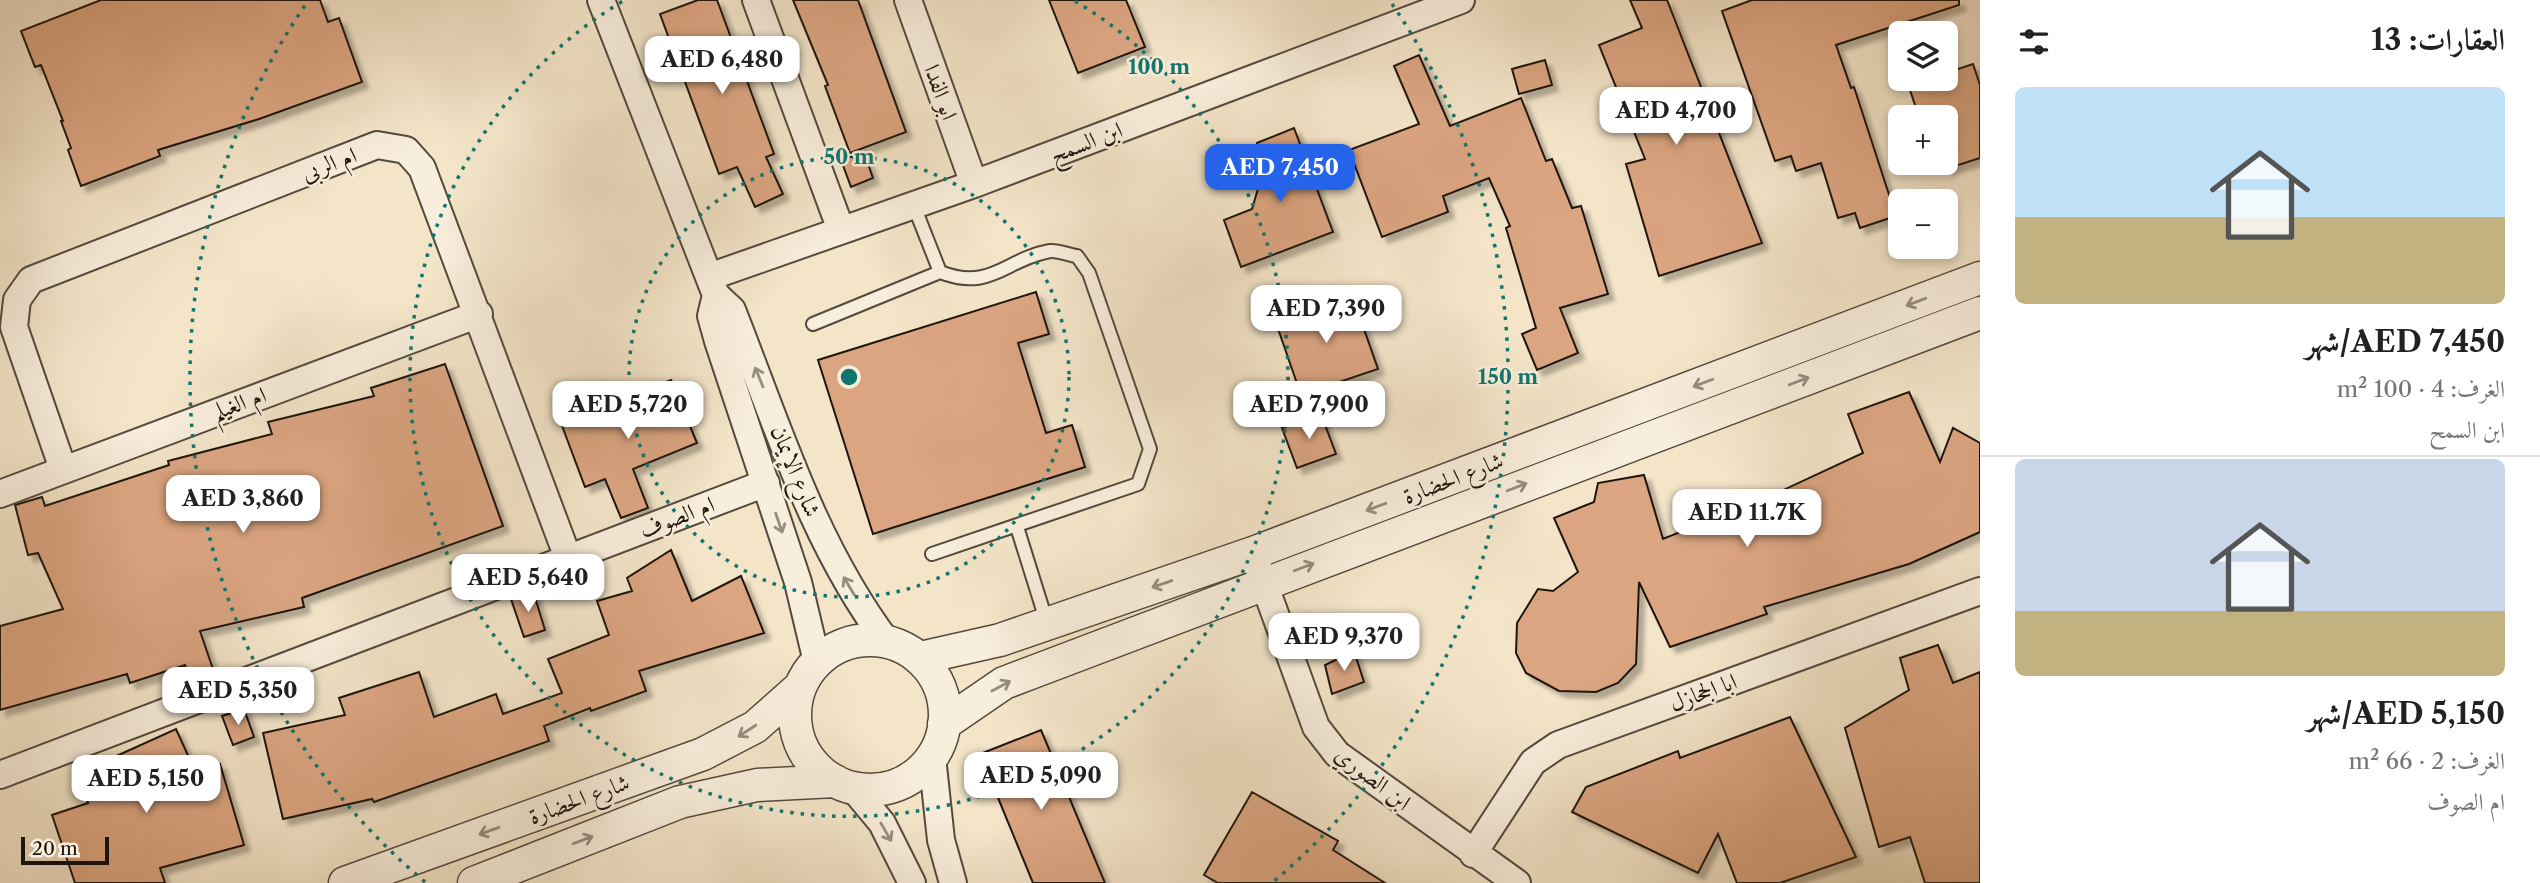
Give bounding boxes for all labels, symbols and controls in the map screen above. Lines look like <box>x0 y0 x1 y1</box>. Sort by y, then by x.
map controls <box>1888 21 1958 259</box>
button: layers <box>1888 21 1958 91</box>
text: العقارات: 13 <box>2371 21 2505 58</box>
icon: filters <box>2015 23 2053 61</box>
pin: AED 6,480 <box>642 36 802 96</box>
text: AED 6,480 <box>661 45 783 73</box>
text: 100 m <box>1128 54 1190 79</box>
street label: ابو الفدا <box>917 60 964 124</box>
pin: AED 4,700 <box>1596 88 1756 147</box>
text: AED 4,700 <box>1615 96 1737 124</box>
button: + <box>1888 105 1958 175</box>
street label: ابن السمح <box>1046 115 1129 175</box>
icon: home <box>2197 132 2323 258</box>
street label: ام الربى <box>297 141 363 193</box>
text: 50 m <box>823 144 875 169</box>
pin: AED 7,450 <box>1200 144 1360 204</box>
text: AED 7,450 <box>1221 153 1339 181</box>
button: − <box>1888 189 1958 259</box>
pin: AED 7,390 <box>1246 286 1406 345</box>
text: AED 7,390 <box>1267 294 1385 322</box>
one-way arrow <box>1906 297 1928 310</box>
text: AED 7,450/شهر <box>2305 323 2505 360</box>
text: 150 m <box>1478 364 1538 389</box>
centre of rings <box>837 365 861 389</box>
one-way arrow <box>751 367 764 389</box>
one-way arrow <box>1787 374 1809 386</box>
text: الغرف: 4 · 100 m² <box>2337 375 2505 403</box>
one-way arrow <box>1693 378 1715 390</box>
street label: ام الغيلم <box>208 380 273 434</box>
pin: AED 5,720 <box>548 382 708 441</box>
pin: AED 7,900 <box>1229 382 1389 441</box>
text: AED 5,720 <box>568 390 688 418</box>
text: AED 7,900 <box>1249 390 1369 418</box>
text: ابن السمح <box>2429 416 2505 444</box>
street label: شارع الإيمان <box>759 421 827 523</box>
street label: شارع الحضارة <box>1399 446 1509 516</box>
pin: AED 3,860 <box>163 476 323 535</box>
one-way arrow <box>1505 480 1527 492</box>
text: AED 3,860 <box>182 484 304 512</box>
street label: ام الصوف <box>636 490 720 550</box>
pin: AED 11.7K <box>1667 490 1827 549</box>
text: AED 11.7K <box>1688 498 1806 526</box>
one-way arrow <box>1365 501 1387 514</box>
icon: home <box>2197 504 2323 630</box>
one-way arrow <box>774 512 786 534</box>
pin: AED 5,640 <box>448 554 608 614</box>
one-way arrow <box>1293 560 1315 572</box>
text: AED 5,640 <box>467 563 589 591</box>
one-way arrow <box>841 576 855 596</box>
one-way arrow <box>1151 578 1173 591</box>
pin: AED 9,370 <box>1264 614 1424 673</box>
text: AED 9,370 <box>1285 622 1403 650</box>
street label: ابا الجحازل <box>1666 667 1740 717</box>
pin: AED 5,350 <box>158 668 318 727</box>
text: AED 5,350 <box>178 676 298 704</box>
one-way arrow <box>990 679 1011 692</box>
text: AED 5,150/شهر <box>2307 695 2505 732</box>
one-way arrow <box>738 724 757 739</box>
street label: ابن الصوري <box>1326 740 1417 820</box>
text: الغرف: 2 · 66 m² <box>2349 747 2505 775</box>
pin: AED 5,090 <box>961 752 1121 812</box>
pin: AED 5,150 <box>66 756 226 815</box>
text: AED 5,090 <box>980 761 1102 789</box>
text: AED 5,150 <box>88 764 204 792</box>
street label: شارع الحضارة <box>525 768 635 836</box>
text: ام الصوف <box>2427 788 2505 816</box>
one-way arrow <box>879 822 893 842</box>
one-way arrow <box>479 826 501 838</box>
one-way arrow <box>572 833 593 846</box>
scale bar <box>21 834 108 866</box>
text: 20 m <box>32 837 78 860</box>

